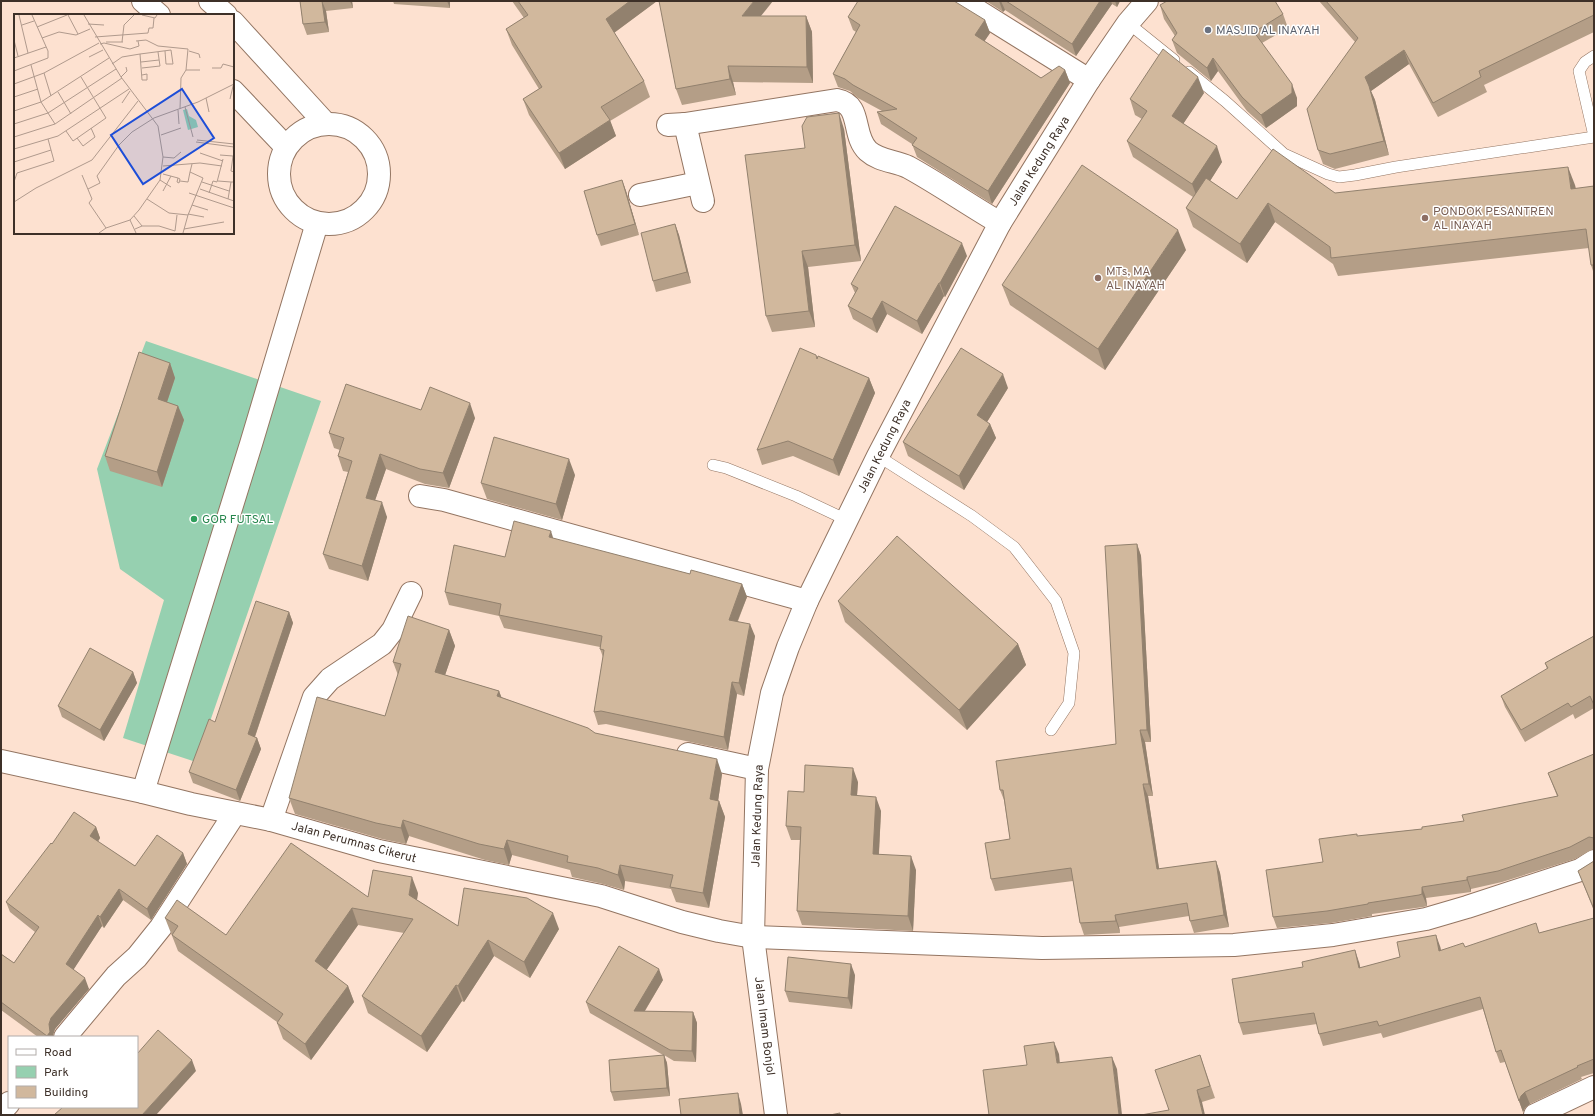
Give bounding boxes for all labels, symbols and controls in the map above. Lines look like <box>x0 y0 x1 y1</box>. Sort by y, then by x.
inset map <box>14 14 234 234</box>
place label: MASJID AL INAYAH <box>1216 23 1320 39</box>
marker: MASJID AL INAYAH <box>1203 25 1213 35</box>
street label: Jalan Kedung Raya <box>1006 114 1074 209</box>
place label: PONDOK PESANTREN AL INAYAH <box>1433 204 1554 234</box>
marker: PONDOK PESANTREN AL INAYAH <box>1420 213 1430 223</box>
place label: MTs, MA AL INAYAH <box>1106 264 1165 294</box>
marker: MTs, MA AL INAYAH <box>1093 273 1103 283</box>
street label: Jalan Kedung Raya <box>854 397 915 496</box>
place label: GOR FUTSAL <box>202 512 273 528</box>
marker: GOR FUTSAL <box>189 514 199 524</box>
street label: Jalan Kedung Raya <box>748 764 768 868</box>
street label: Jalan Perumnas Cikerut <box>289 819 418 867</box>
street label: Jalan Imam Bonjol <box>750 976 778 1077</box>
legend <box>8 1036 138 1108</box>
text: Road <box>44 1045 72 1061</box>
text: Park <box>44 1065 69 1081</box>
text: Building <box>44 1085 88 1101</box>

